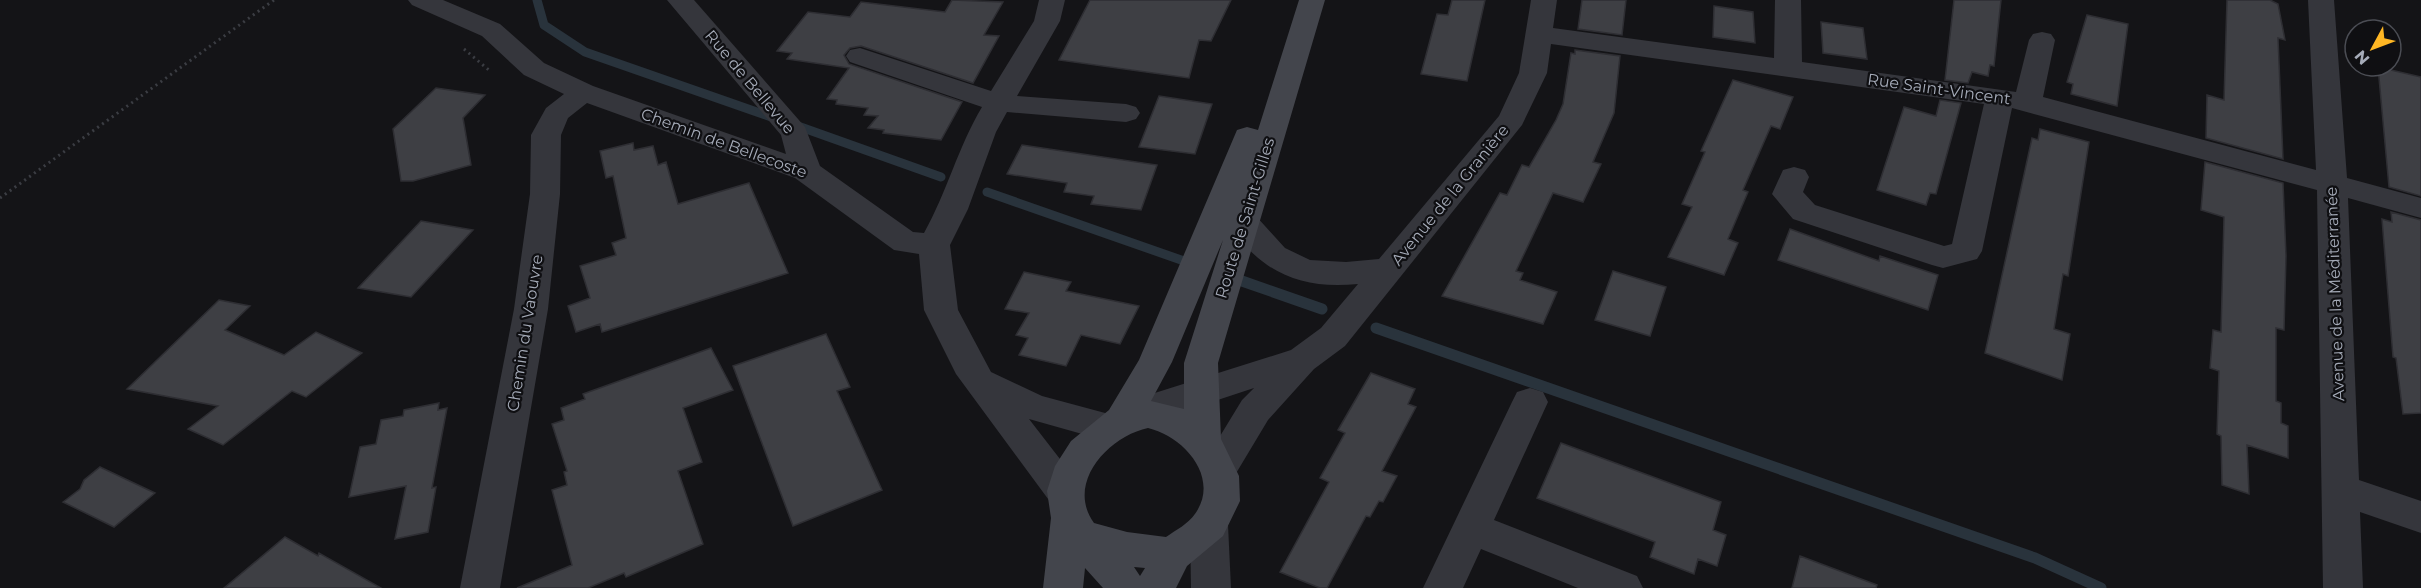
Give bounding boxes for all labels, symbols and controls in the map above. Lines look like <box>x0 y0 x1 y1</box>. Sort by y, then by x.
north arrow <box>2343 18 2403 78</box>
street label: Rue de Bellevue <box>701 26 799 138</box>
text: N <box>2351 46 2373 69</box>
street label: Rue Saint-Vincent <box>1866 70 2012 109</box>
street label: Chemin de Bellecoste <box>638 104 810 182</box>
street label: Avenue de la Granière <box>1387 121 1513 269</box>
street label: Route de Saint-Gilles <box>1212 135 1279 301</box>
street label: Avenue de la Méditerranée <box>2322 186 2348 402</box>
street label: Chemin du Vaouvre <box>503 253 547 413</box>

